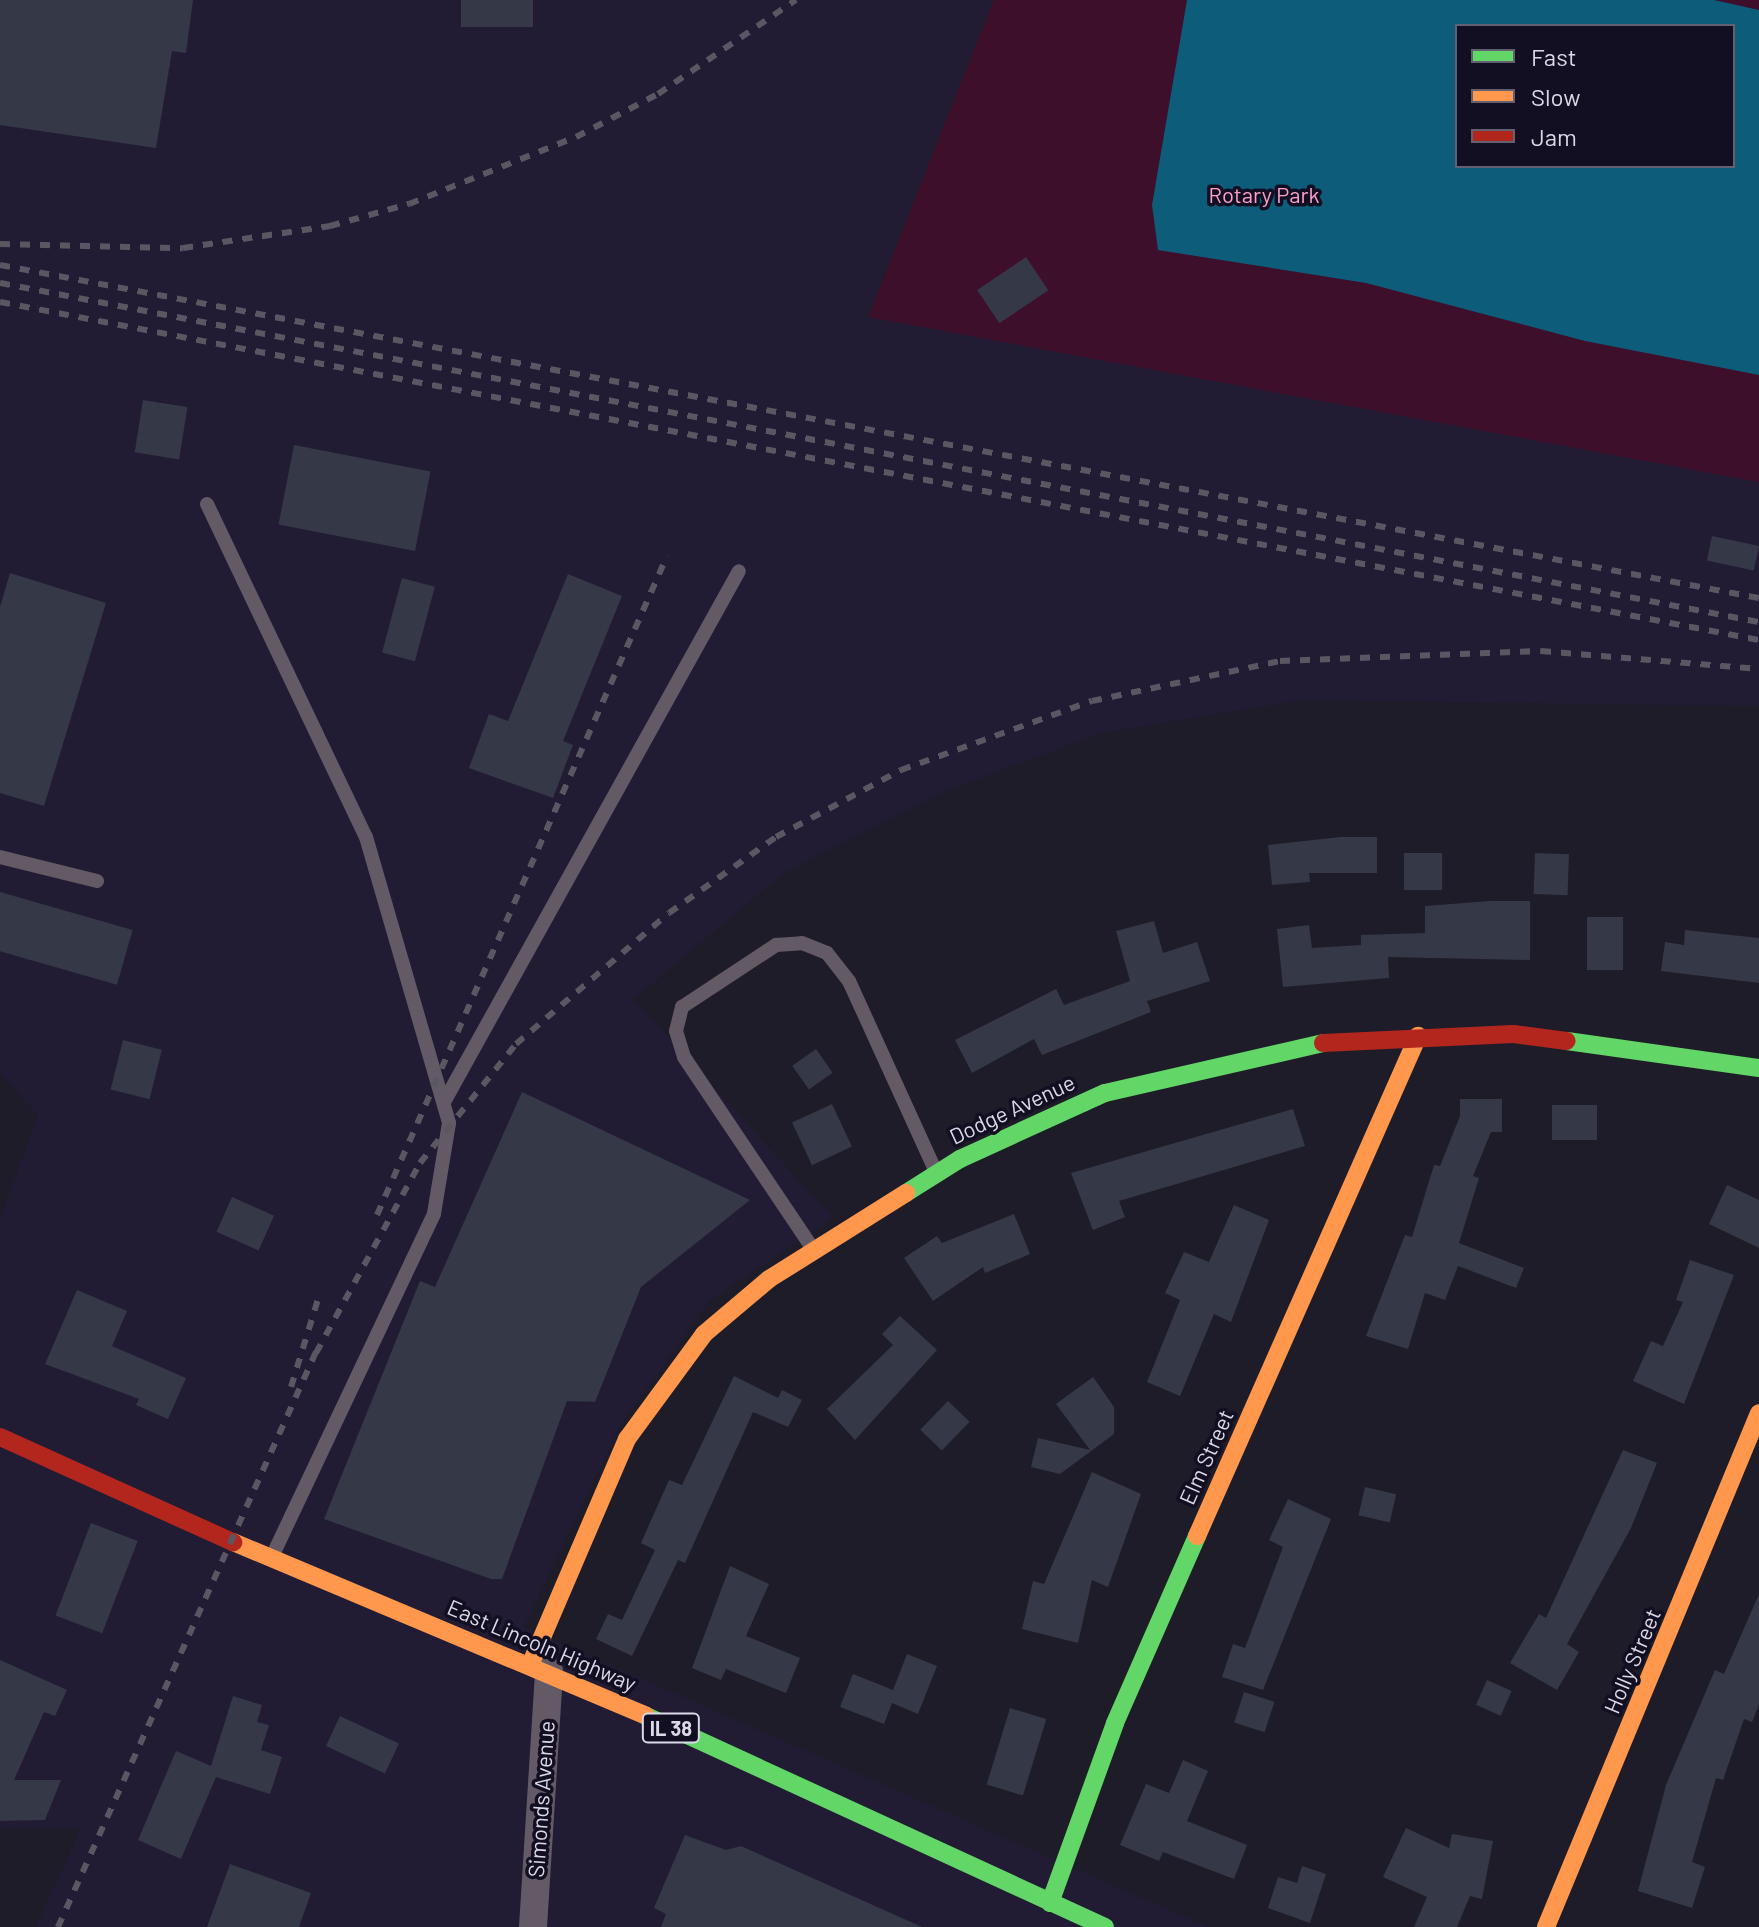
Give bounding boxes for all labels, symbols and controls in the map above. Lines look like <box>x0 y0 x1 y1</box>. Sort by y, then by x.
legend <box>1455 24 1735 168</box>
text: Fast <box>1531 42 1576 71</box>
text: Slow <box>1531 82 1580 111</box>
text: Jam <box>1531 122 1577 151</box>
park label: Rotary Park <box>1209 182 1319 208</box>
street label: Dodge Avenue <box>945 1068 1079 1150</box>
street label: Elm Street <box>1173 1405 1239 1509</box>
street label: East Lincoln Highway <box>444 1593 640 1697</box>
street label: Holly Street <box>1598 1605 1666 1717</box>
road number: IL 38 <box>641 1712 701 1744</box>
street label: Simonds Avenue <box>522 1720 560 1878</box>

